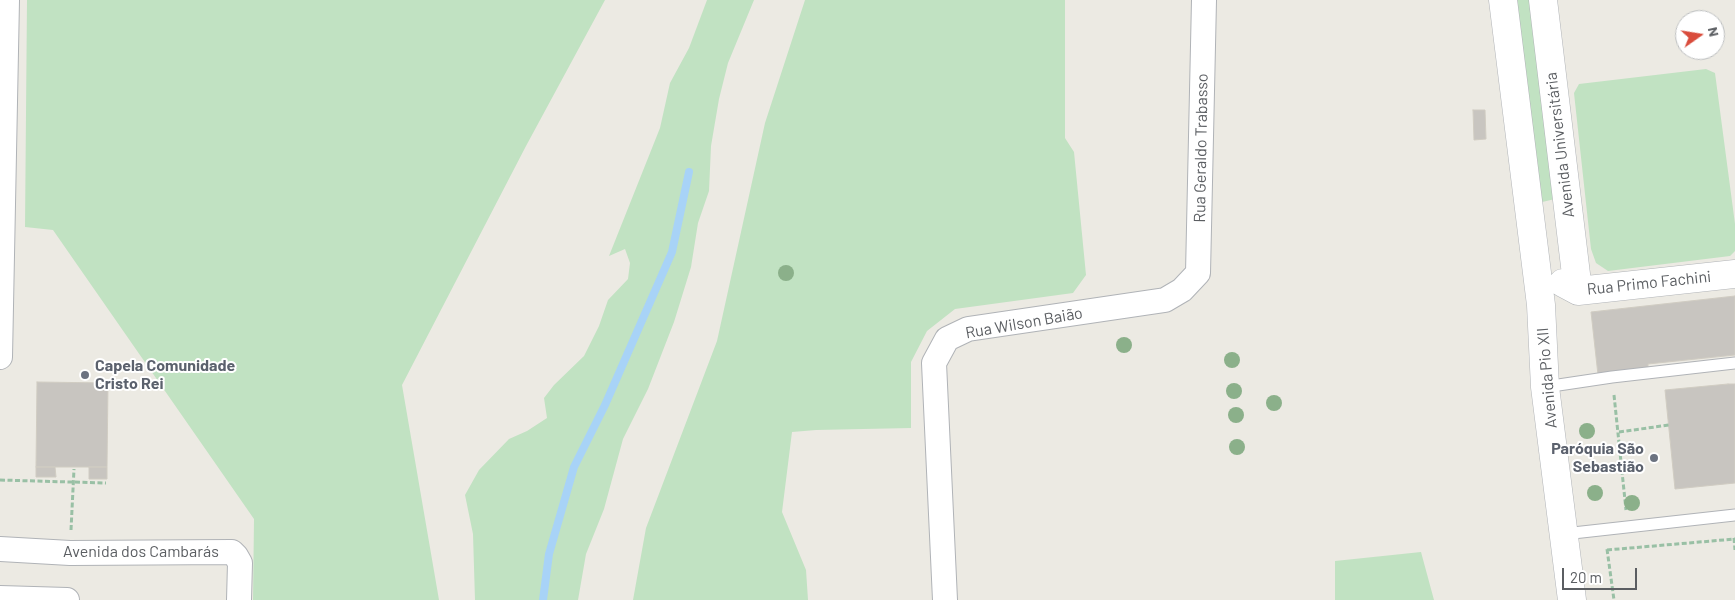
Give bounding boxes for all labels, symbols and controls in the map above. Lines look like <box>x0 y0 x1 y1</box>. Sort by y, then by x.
north arrow <box>1675 10 1725 60</box>
text: N <box>1705 25 1723 38</box>
street label: Avenida Universitária <box>1542 71 1578 219</box>
street label: Rua Geraldo Trabasso <box>1190 73 1212 223</box>
street label: Rua Primo Fachini <box>1586 267 1712 299</box>
street label: Rua Wilson Baião <box>964 303 1084 343</box>
street label: Avenida Pio XII <box>1533 327 1561 429</box>
place label: Capela Comunidade Cristo Rei <box>95 356 235 394</box>
marker: Capela Comunidade Cristo Rei <box>79 369 91 381</box>
place label: Paróquia São Sebastião <box>1551 439 1644 477</box>
marker: Paróquia São Sebastião <box>1648 452 1660 464</box>
street label: Avenida dos Cambarás <box>63 542 219 562</box>
scale bar <box>1565 558 1640 590</box>
text: 20 m <box>1570 568 1602 586</box>

